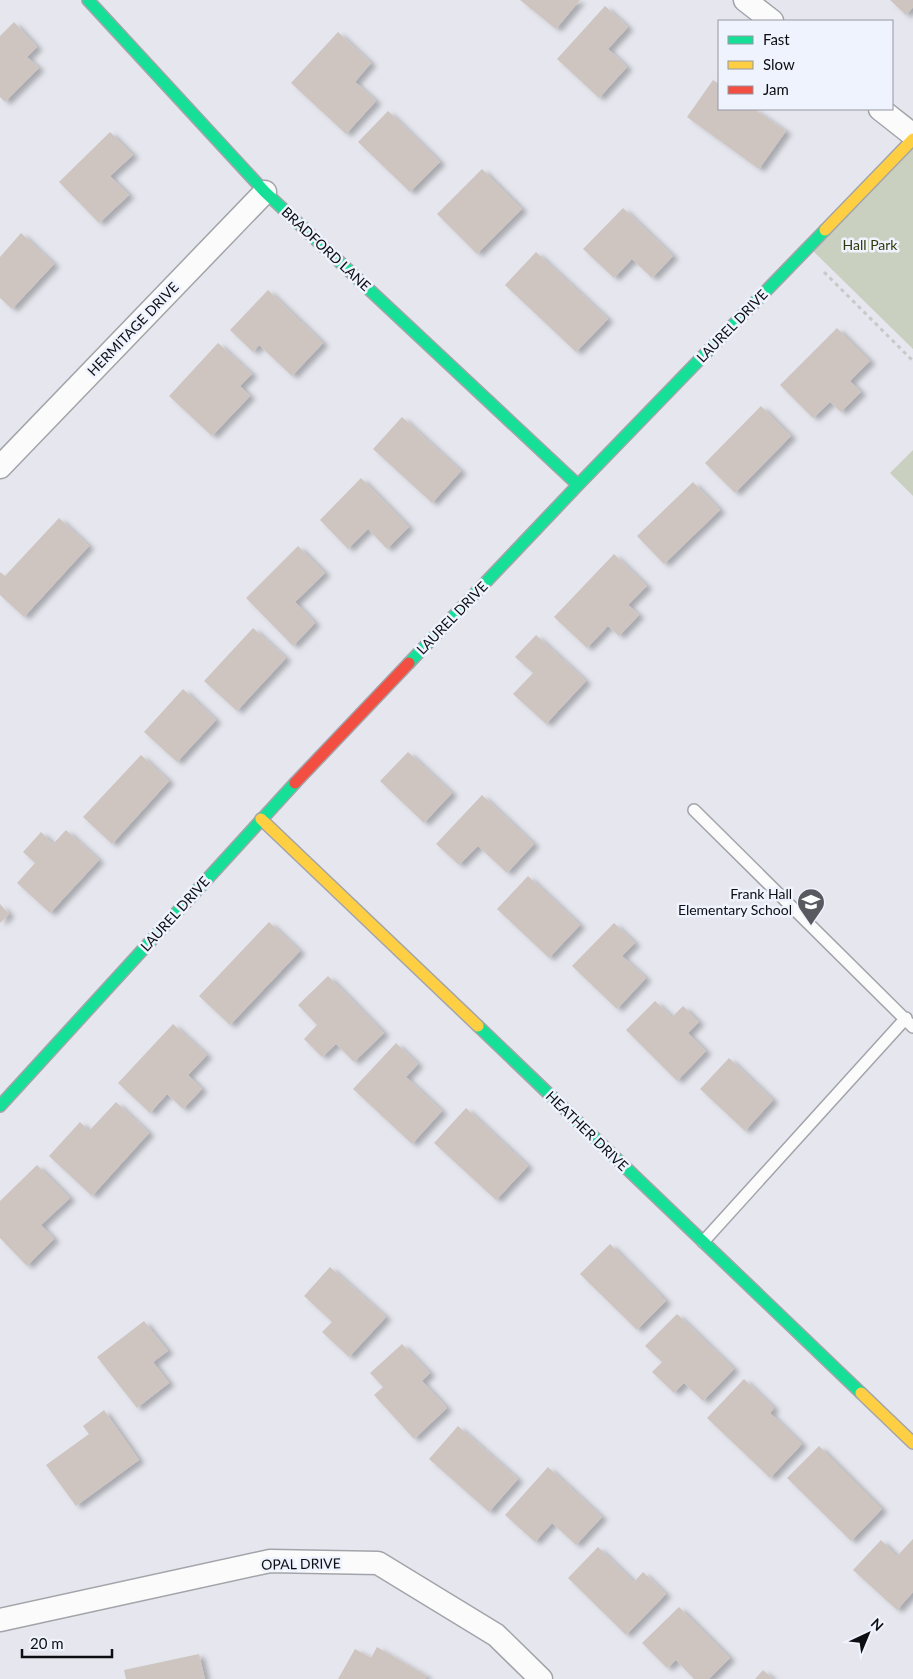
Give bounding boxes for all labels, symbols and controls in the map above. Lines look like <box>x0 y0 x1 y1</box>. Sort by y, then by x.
legend <box>718 20 893 110</box>
text: Fast <box>763 30 790 48</box>
text: Slow <box>763 55 795 73</box>
text: Jam <box>763 80 789 98</box>
street label: BRADFORD LANE <box>278 203 374 294</box>
park label: Hall Park <box>843 236 898 253</box>
street label: HERMITAGE DRIVE <box>84 278 182 379</box>
street label: LAUREL DRIVE <box>693 286 771 366</box>
street label: LAUREL DRIVE <box>413 578 491 658</box>
street label: LAUREL DRIVE <box>137 873 213 955</box>
place label: Frank Hall Elementary School <box>678 885 792 918</box>
school or university icon: Frank Hall Elementary School <box>796 887 826 926</box>
street label: HEATHER DRIVE <box>543 1087 632 1174</box>
street label: OPAL DRIVE <box>261 1554 341 1573</box>
north arrow <box>843 1609 893 1659</box>
text: N <box>868 1614 887 1634</box>
scale bar <box>22 1626 112 1658</box>
text: 20 m <box>30 1634 64 1652</box>

